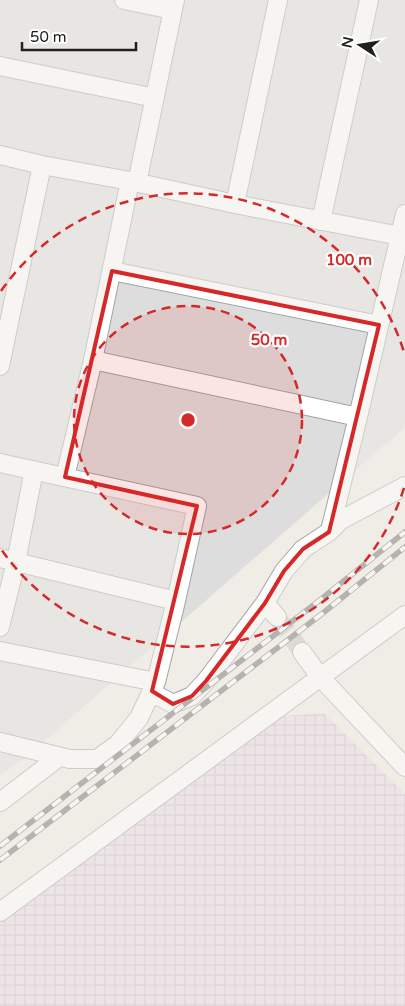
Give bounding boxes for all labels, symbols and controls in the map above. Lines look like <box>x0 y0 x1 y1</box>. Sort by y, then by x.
scale bar <box>22 20 136 52</box>
north arrow <box>335 20 385 70</box>
text: 50 m <box>30 28 67 46</box>
text: N <box>338 35 357 50</box>
text: 100 m <box>326 251 372 269</box>
text: 50 m <box>251 331 287 349</box>
centre of rings <box>179 411 197 429</box>

